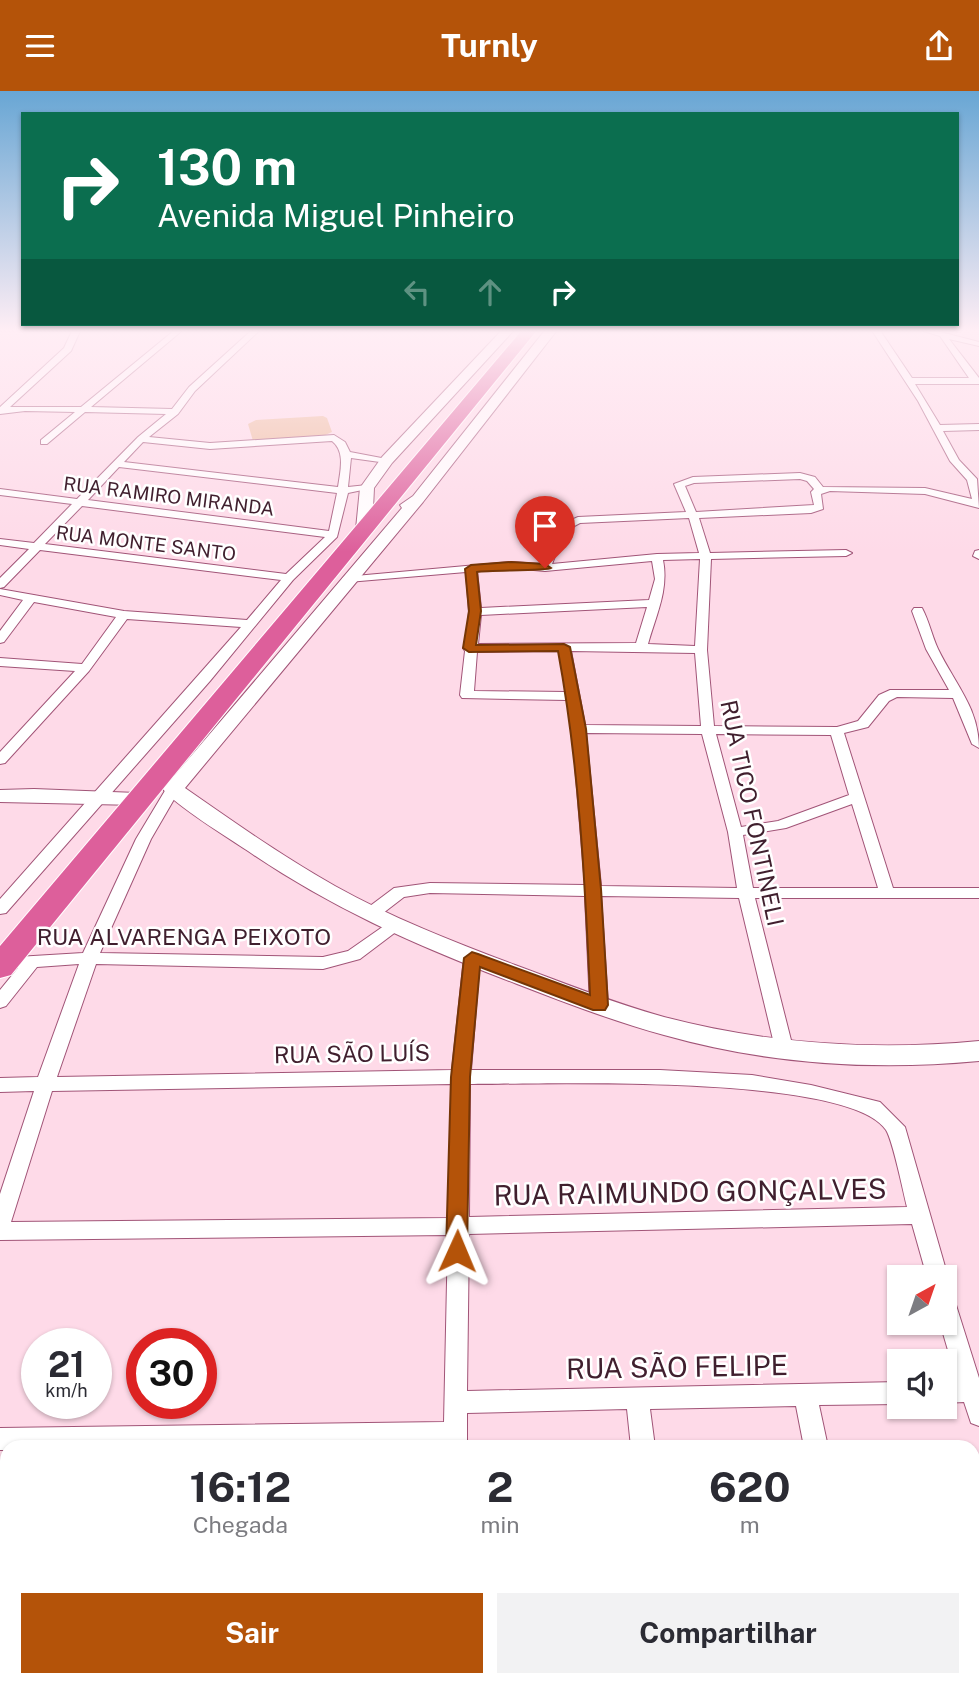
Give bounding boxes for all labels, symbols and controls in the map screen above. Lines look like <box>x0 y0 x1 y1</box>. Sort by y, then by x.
icon: menu <box>21 27 59 65</box>
text: Turnly <box>441 27 538 64</box>
icon: share <box>920 27 958 65</box>
text: 130 m <box>157 138 297 196</box>
icon: right <box>42 140 133 231</box>
text: Avenida Miguel Pinheiro <box>157 197 515 234</box>
icon: left <box>398 273 436 311</box>
icon: ahead <box>471 273 509 311</box>
icon: right <box>544 273 582 311</box>
street label: RUA RAMIRO MIRANDA <box>62 472 276 520</box>
pin <box>515 496 575 568</box>
icon: arrive <box>526 507 564 545</box>
street label: RUA MONTE SANTO <box>55 521 237 565</box>
street label: RUA TICO FONTINELI <box>715 697 790 928</box>
street label: RUA ALVARENGA PEIXOTO <box>37 923 331 950</box>
street label: RUA SÃO LUÍS <box>274 1039 430 1068</box>
street label: RUA RAIMUNDO GONÇALVES <box>493 1172 887 1211</box>
position arrow <box>420 1214 494 1288</box>
north arrow <box>887 1265 957 1335</box>
map controls <box>887 1265 957 1419</box>
speed limit sign: 30 <box>126 1328 217 1419</box>
text: 21 <box>48 1344 85 1385</box>
street label: RUA SÃO FELIPE <box>566 1348 788 1385</box>
button: sound <box>887 1349 957 1419</box>
text: km/h <box>45 1380 88 1401</box>
text: 16:12 <box>189 1462 291 1511</box>
text: 2 <box>487 1462 513 1511</box>
text: 620 <box>709 1462 791 1511</box>
text: Chegada <box>193 1511 288 1538</box>
text: min <box>481 1511 520 1538</box>
text: m <box>740 1511 760 1538</box>
button: Sair <box>21 1593 483 1673</box>
button: Compartilhar <box>497 1593 959 1673</box>

